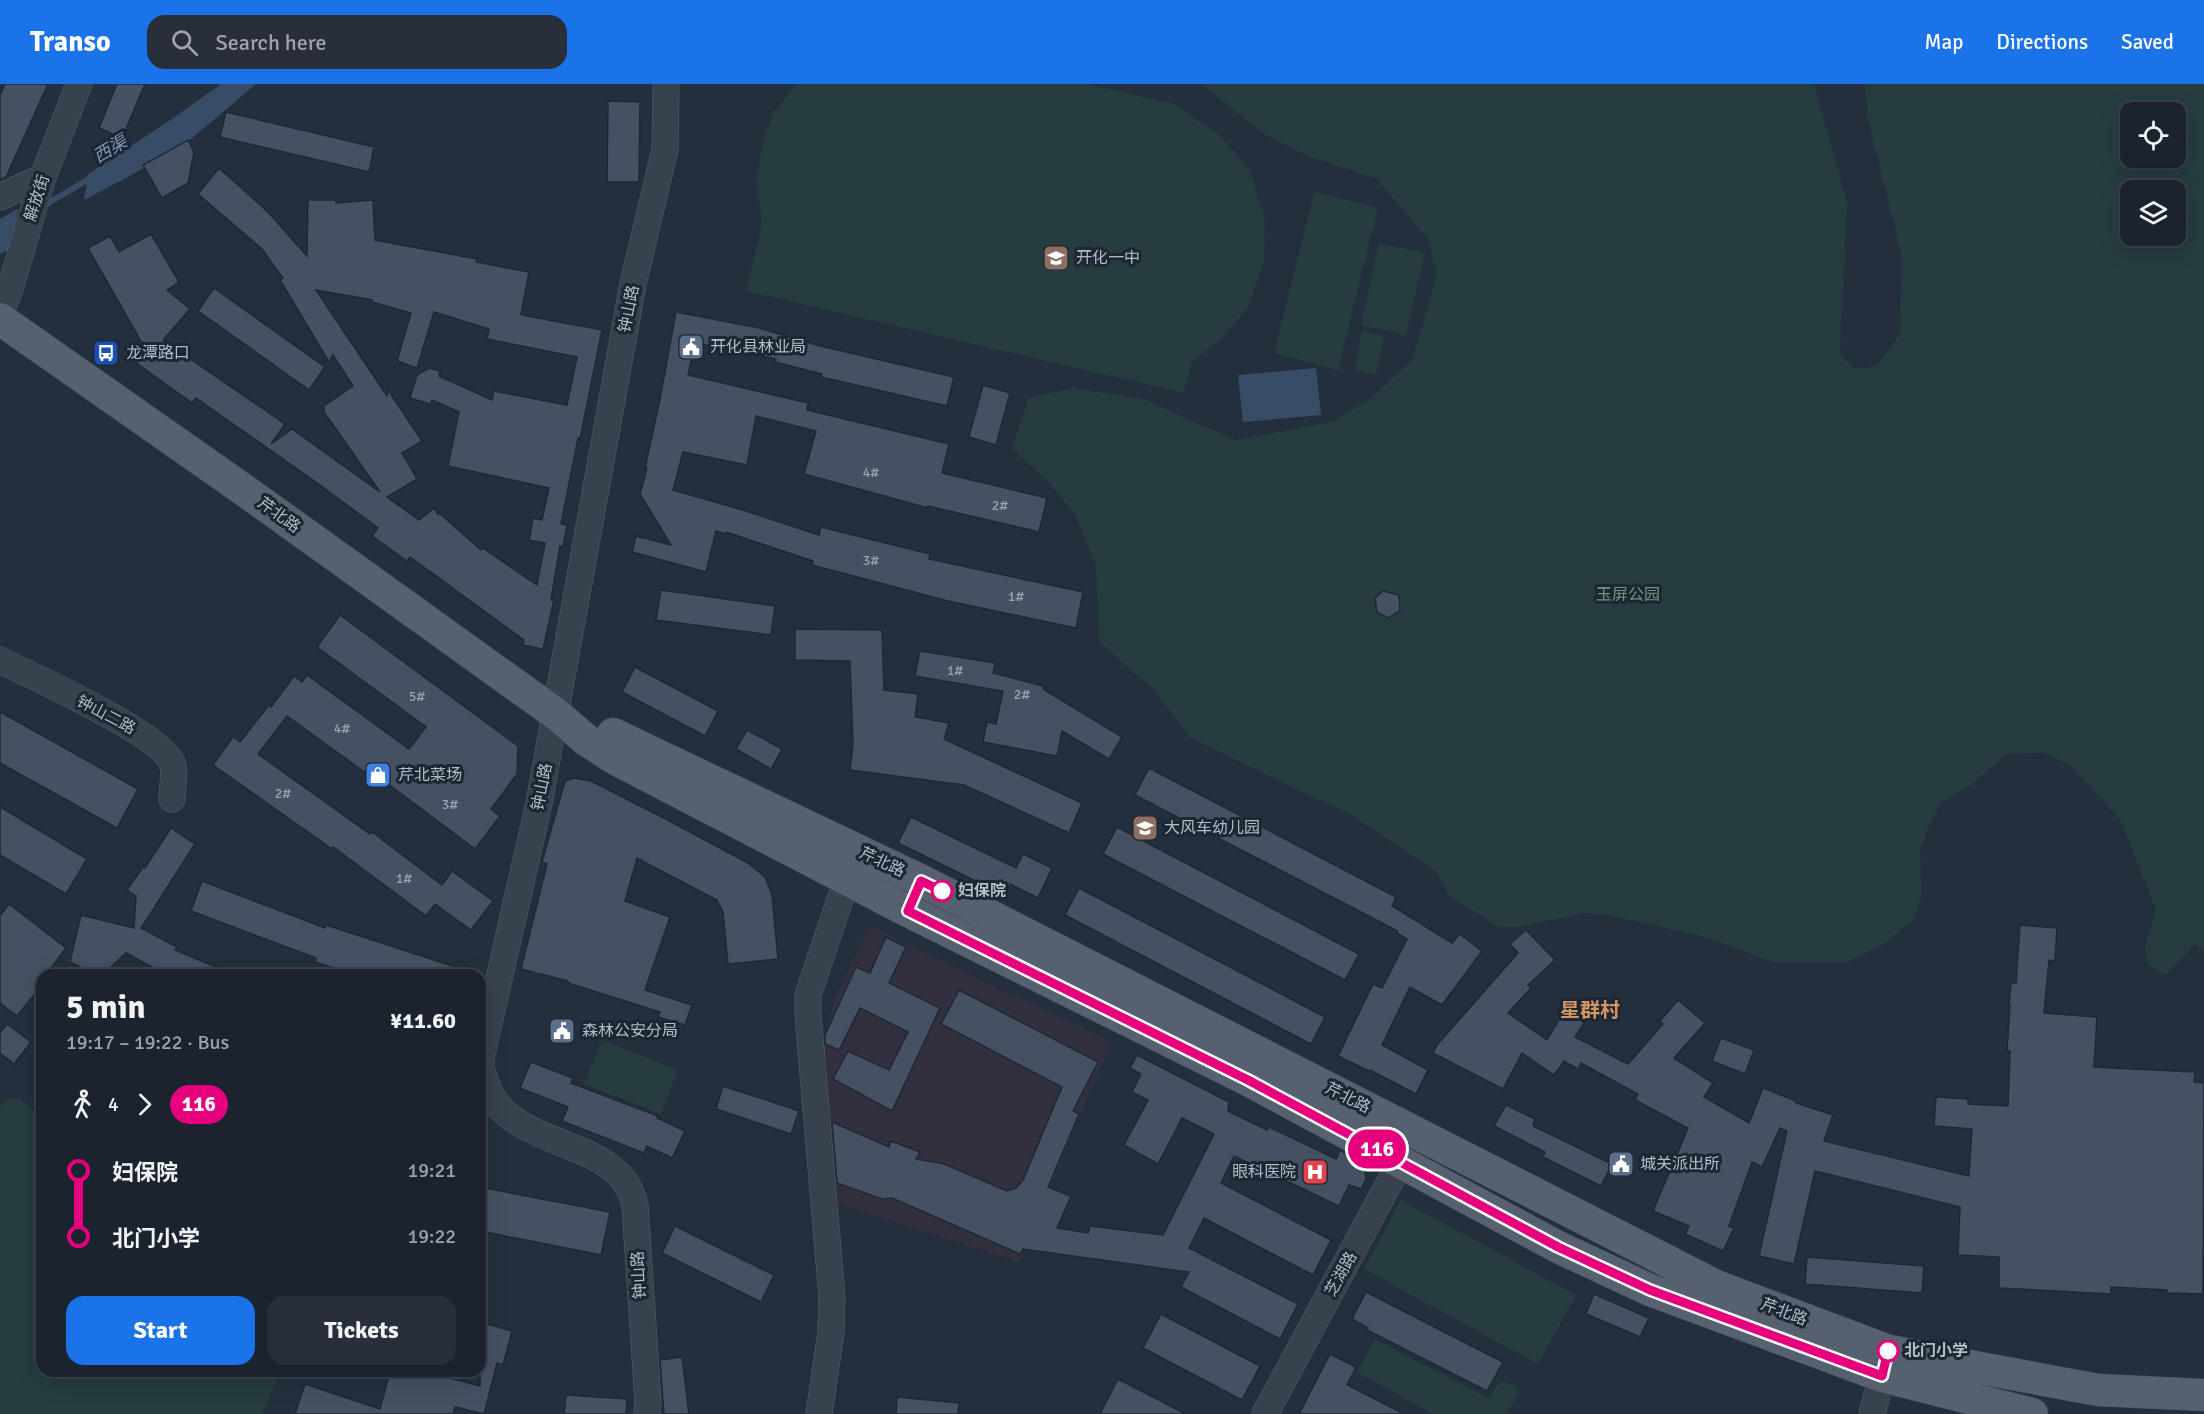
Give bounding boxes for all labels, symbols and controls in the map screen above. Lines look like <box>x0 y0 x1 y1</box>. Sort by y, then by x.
search box <box>147 15 567 69</box>
text: Transo <box>30 25 111 59</box>
icon: search <box>168 26 201 59</box>
text: Search here <box>216 29 326 56</box>
text: Map <box>1925 29 1963 55</box>
text: Directions <box>1996 29 2088 55</box>
text: Saved <box>2121 29 2174 55</box>
map controls <box>2120 102 2186 246</box>
button: locate <box>2120 102 2186 168</box>
water label: 西渠 <box>89 129 134 168</box>
street label: 解放街 <box>20 172 54 224</box>
button: layers <box>2120 180 2186 246</box>
school or university icon: 开化一中 <box>1041 243 1071 273</box>
place label: 开化一中 <box>1076 248 1140 268</box>
street label: 钟山路 <box>615 284 643 334</box>
public building icon: 开化县林业局 <box>676 332 706 362</box>
place label: 开化县林业局 <box>710 337 806 357</box>
bus stop icon: 龙潭路口 <box>91 338 121 368</box>
place label: 龙潭路口 <box>126 343 190 363</box>
house number: 4# <box>863 464 879 481</box>
street label: 芹北路 <box>254 493 304 537</box>
house number: 2# <box>992 497 1008 514</box>
house number: 3# <box>863 552 879 569</box>
park label: 玉屏公园 <box>1596 585 1660 605</box>
house number: 1# <box>1008 588 1024 605</box>
house number: 1# <box>947 662 963 679</box>
house number: 2# <box>1014 686 1030 703</box>
house number: 5# <box>409 688 425 705</box>
street label: 钟山二路 <box>73 691 139 739</box>
house number: 4# <box>334 720 350 737</box>
shop icon: 芹北菜场 <box>363 760 393 790</box>
street label: 钟山路 <box>528 762 556 812</box>
place label: 芹北菜场 <box>398 765 462 785</box>
house number: 2# <box>275 785 291 802</box>
house number: 3# <box>442 796 458 813</box>
school or university icon: 大风车幼儿园 <box>1130 813 1160 843</box>
place label: 大风车幼儿园 <box>1164 818 1260 838</box>
street label: 芹北路 <box>856 843 908 881</box>
house number: 1# <box>396 870 412 887</box>
marker: 妇保院 <box>931 880 953 902</box>
place label: 妇保院 <box>958 881 1006 901</box>
text: 5 min <box>66 987 146 1028</box>
district label: 星群村 <box>1560 998 1620 1023</box>
text: ¥11.60 <box>390 1007 456 1034</box>
public building icon: 森林公安分局 <box>547 1016 577 1046</box>
place label: 森林公安分局 <box>582 1021 678 1041</box>
text: 19:17 – 19:22 · Bus <box>66 1030 229 1055</box>
street label: 芹北路 <box>1322 1078 1374 1118</box>
icon: walk <box>66 1088 99 1121</box>
icon: forward <box>128 1088 161 1121</box>
text: 116 <box>182 1091 216 1117</box>
text: 4 <box>108 1092 119 1117</box>
line badge: 116 <box>1342 1130 1412 1168</box>
text: 116 <box>1360 1136 1394 1162</box>
public building icon: 城关派出所 <box>1606 1149 1636 1179</box>
place label: 城关派出所 <box>1640 1154 1720 1174</box>
hospital icon: 眼科医院 <box>1300 1157 1330 1187</box>
text: 19:21 <box>407 1158 456 1183</box>
text: 妇保院 <box>112 1159 178 1186</box>
place label: 眼科医院 <box>1232 1162 1296 1182</box>
text: 19:22 <box>407 1224 456 1249</box>
text: 北门小学 <box>112 1225 200 1252</box>
street label: 芝湖路 <box>1321 1248 1361 1300</box>
street label: 钟山路 <box>628 1251 650 1299</box>
street label: 芹北路 <box>1758 1294 1810 1330</box>
button: Start <box>66 1296 255 1365</box>
button: Tickets <box>267 1296 456 1365</box>
marker: 北门小学 <box>1877 1340 1899 1362</box>
place label: 北门小学 <box>1904 1341 1968 1361</box>

